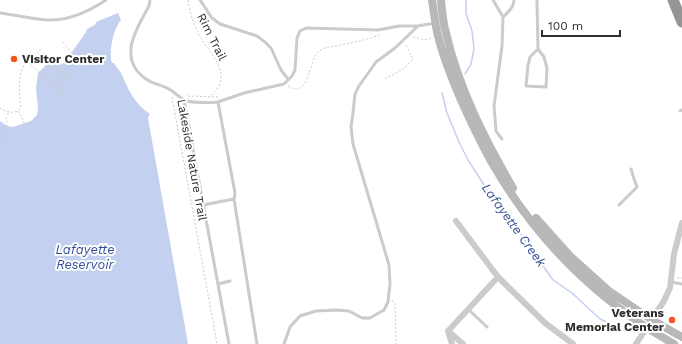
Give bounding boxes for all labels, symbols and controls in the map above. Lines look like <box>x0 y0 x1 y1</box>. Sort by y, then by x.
street label: Rim Trail <box>194 11 230 63</box>
scale bar <box>542 12 620 38</box>
text: 100 m <box>548 19 583 33</box>
place label: Visitor Center <box>22 52 105 66</box>
marker: Visitor Center <box>9 54 19 64</box>
street label: Lakeside Nature Trail <box>174 98 210 222</box>
water label: Lafayette Creek <box>479 181 550 270</box>
water label: Lafayette Reservoir <box>55 242 115 272</box>
place label: Veterans Memorial Center <box>565 306 665 334</box>
marker: Veterans Memorial Center <box>667 315 677 325</box>

